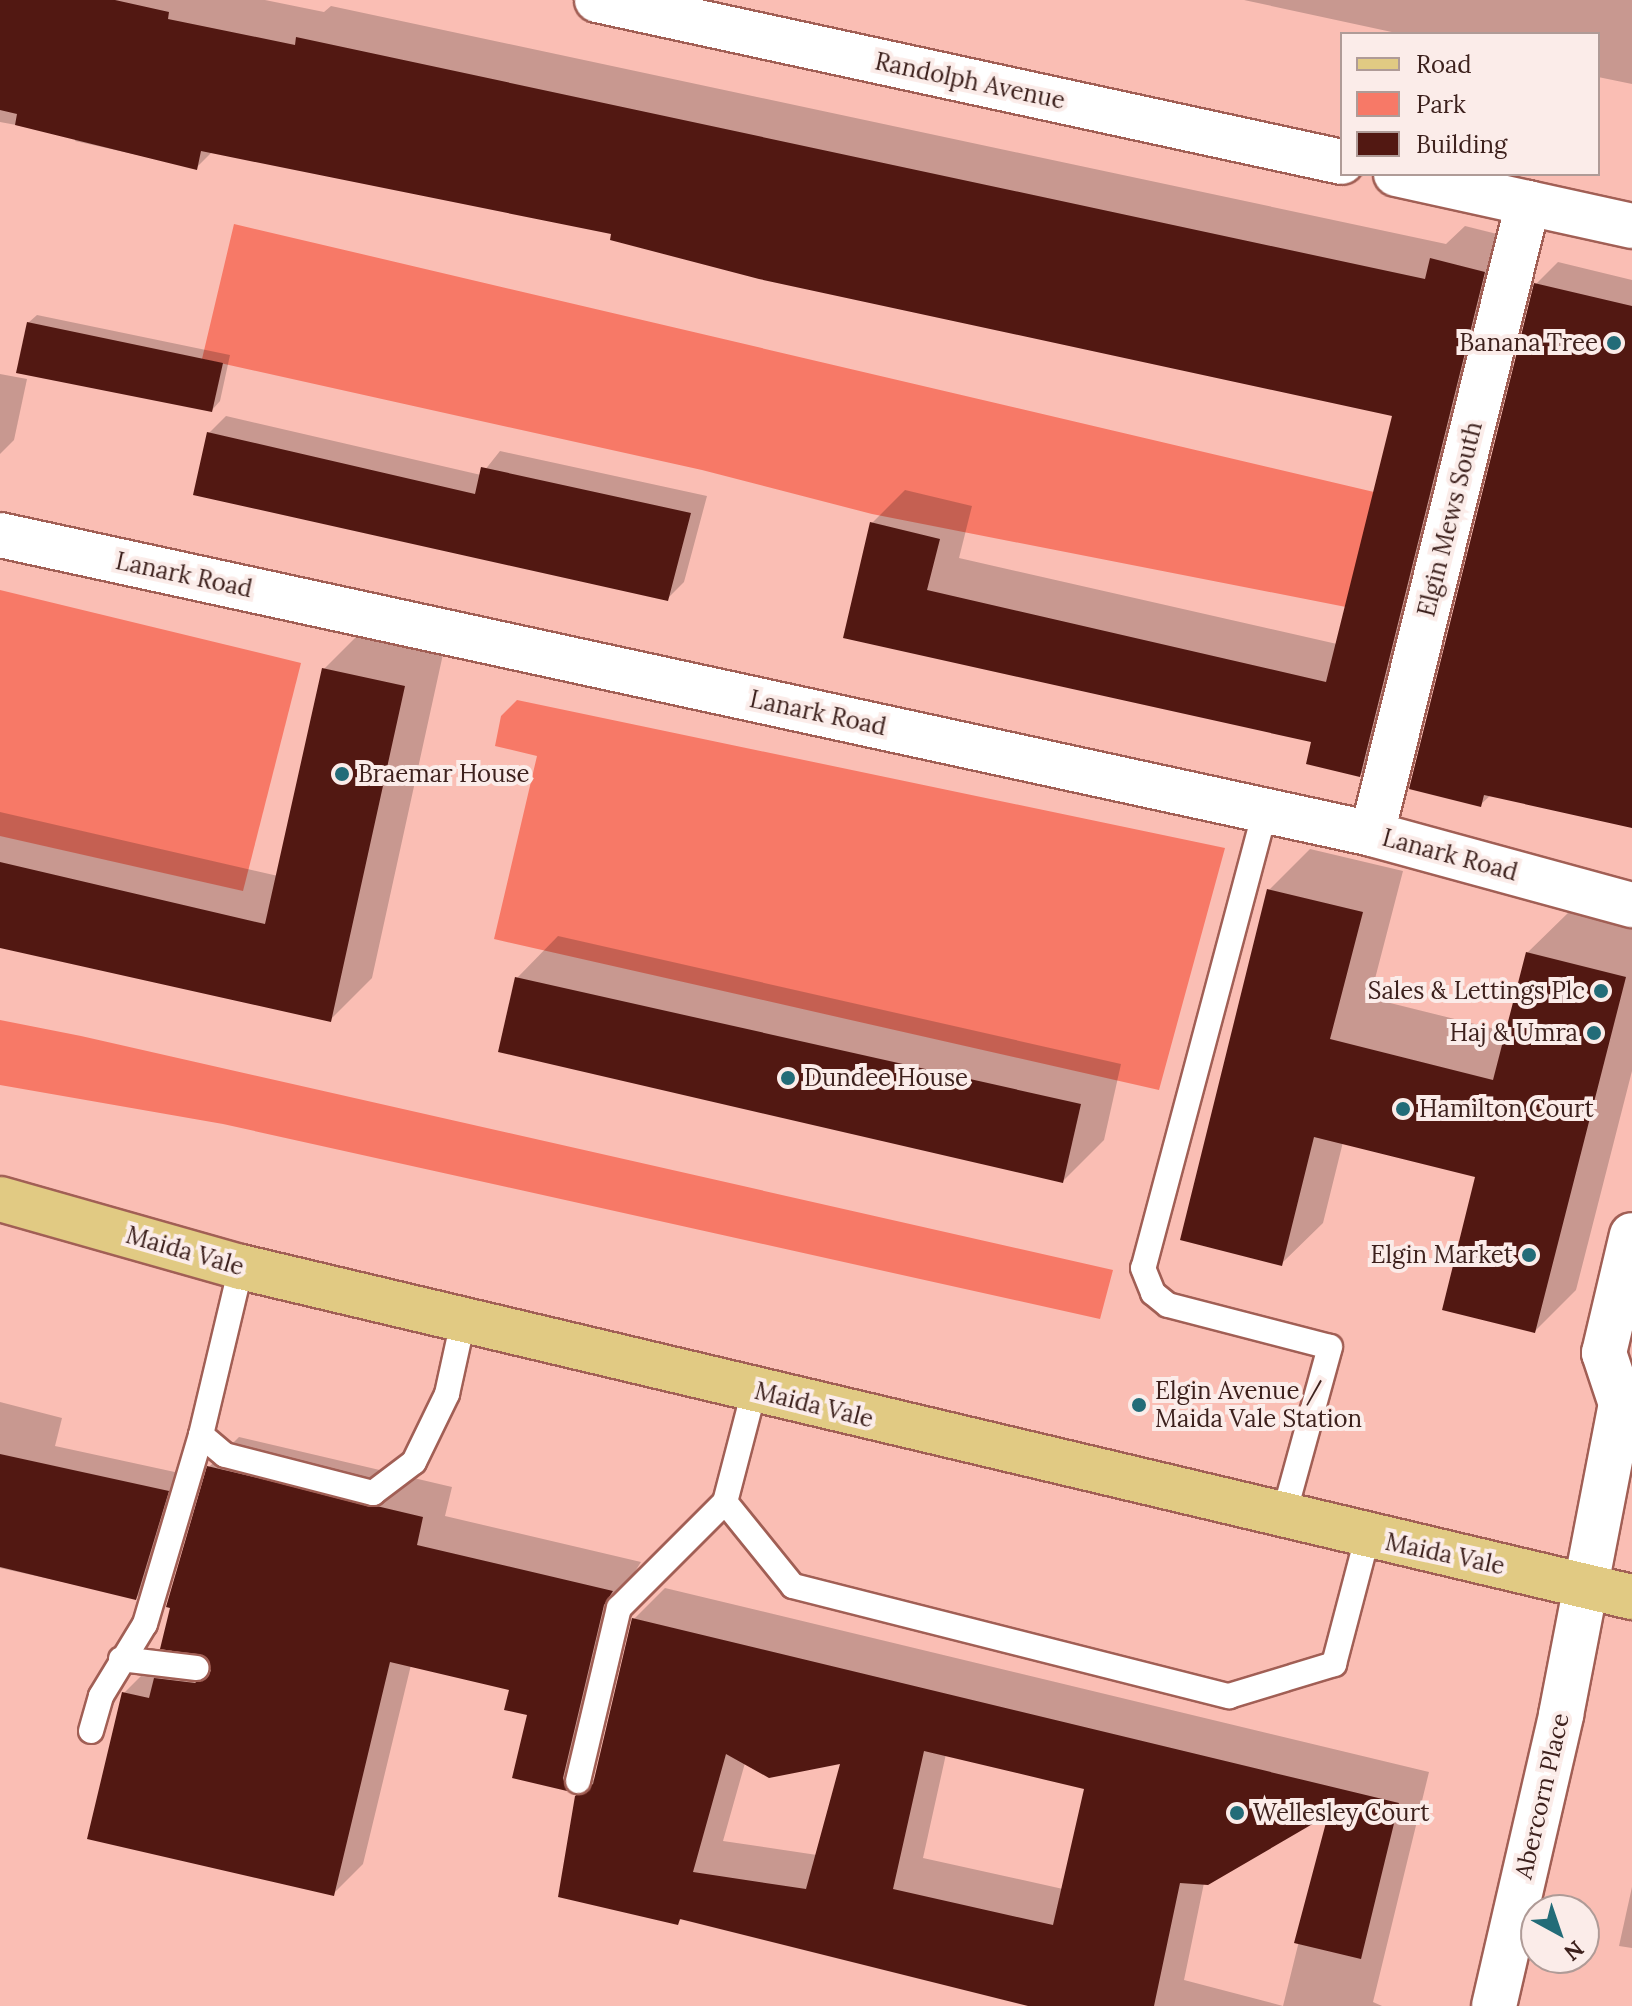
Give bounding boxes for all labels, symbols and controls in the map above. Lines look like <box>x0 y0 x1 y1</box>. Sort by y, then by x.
legend <box>1340 32 1600 176</box>
street label: Randolph Avenue <box>872 47 1068 115</box>
text: Road <box>1416 49 1472 80</box>
text: Park <box>1416 89 1466 120</box>
text: Building <box>1416 129 1507 160</box>
place label: Banana Tree <box>1459 329 1598 357</box>
marker: Banana Tree <box>1605 334 1623 352</box>
street label: Elgin Mews South <box>1412 418 1488 620</box>
street label: Lanark Road <box>113 546 255 604</box>
street label: Lanark Road <box>747 684 889 742</box>
place label: Braemar House <box>358 760 530 788</box>
marker: Braemar House <box>333 765 351 783</box>
street label: Lanark Road <box>1379 823 1521 887</box>
place label: Sales & Lettings Plc <box>1368 977 1585 1005</box>
marker: Sales & Lettings Plc <box>1592 982 1610 1000</box>
place label: Haj & Umra <box>1449 1019 1578 1047</box>
marker: Haj & Umra <box>1585 1024 1603 1042</box>
place label: Dundee House <box>804 1064 968 1092</box>
marker: Dundee House <box>779 1069 797 1087</box>
place label: Hamilton Court <box>1419 1095 1594 1123</box>
marker: Hamilton Court <box>1394 1100 1412 1118</box>
street label: Maida Vale <box>123 1220 247 1282</box>
place label: Elgin Market <box>1371 1241 1513 1269</box>
marker: Elgin Market <box>1520 1246 1538 1264</box>
street label: Maida Vale <box>752 1376 876 1434</box>
place label: Elgin Avenue / Maida Vale Station <box>1155 1377 1362 1433</box>
marker: Elgin Avenue / Maida Vale Station <box>1130 1396 1148 1414</box>
street label: Maida Vale <box>1383 1527 1507 1581</box>
street label: Abercorn Place <box>1509 1710 1575 1882</box>
place label: Wellesley Court <box>1253 1799 1430 1827</box>
marker: Wellesley Court <box>1228 1804 1246 1822</box>
north arrow <box>1520 1894 1600 1974</box>
text: N <box>1559 1935 1590 1967</box>

